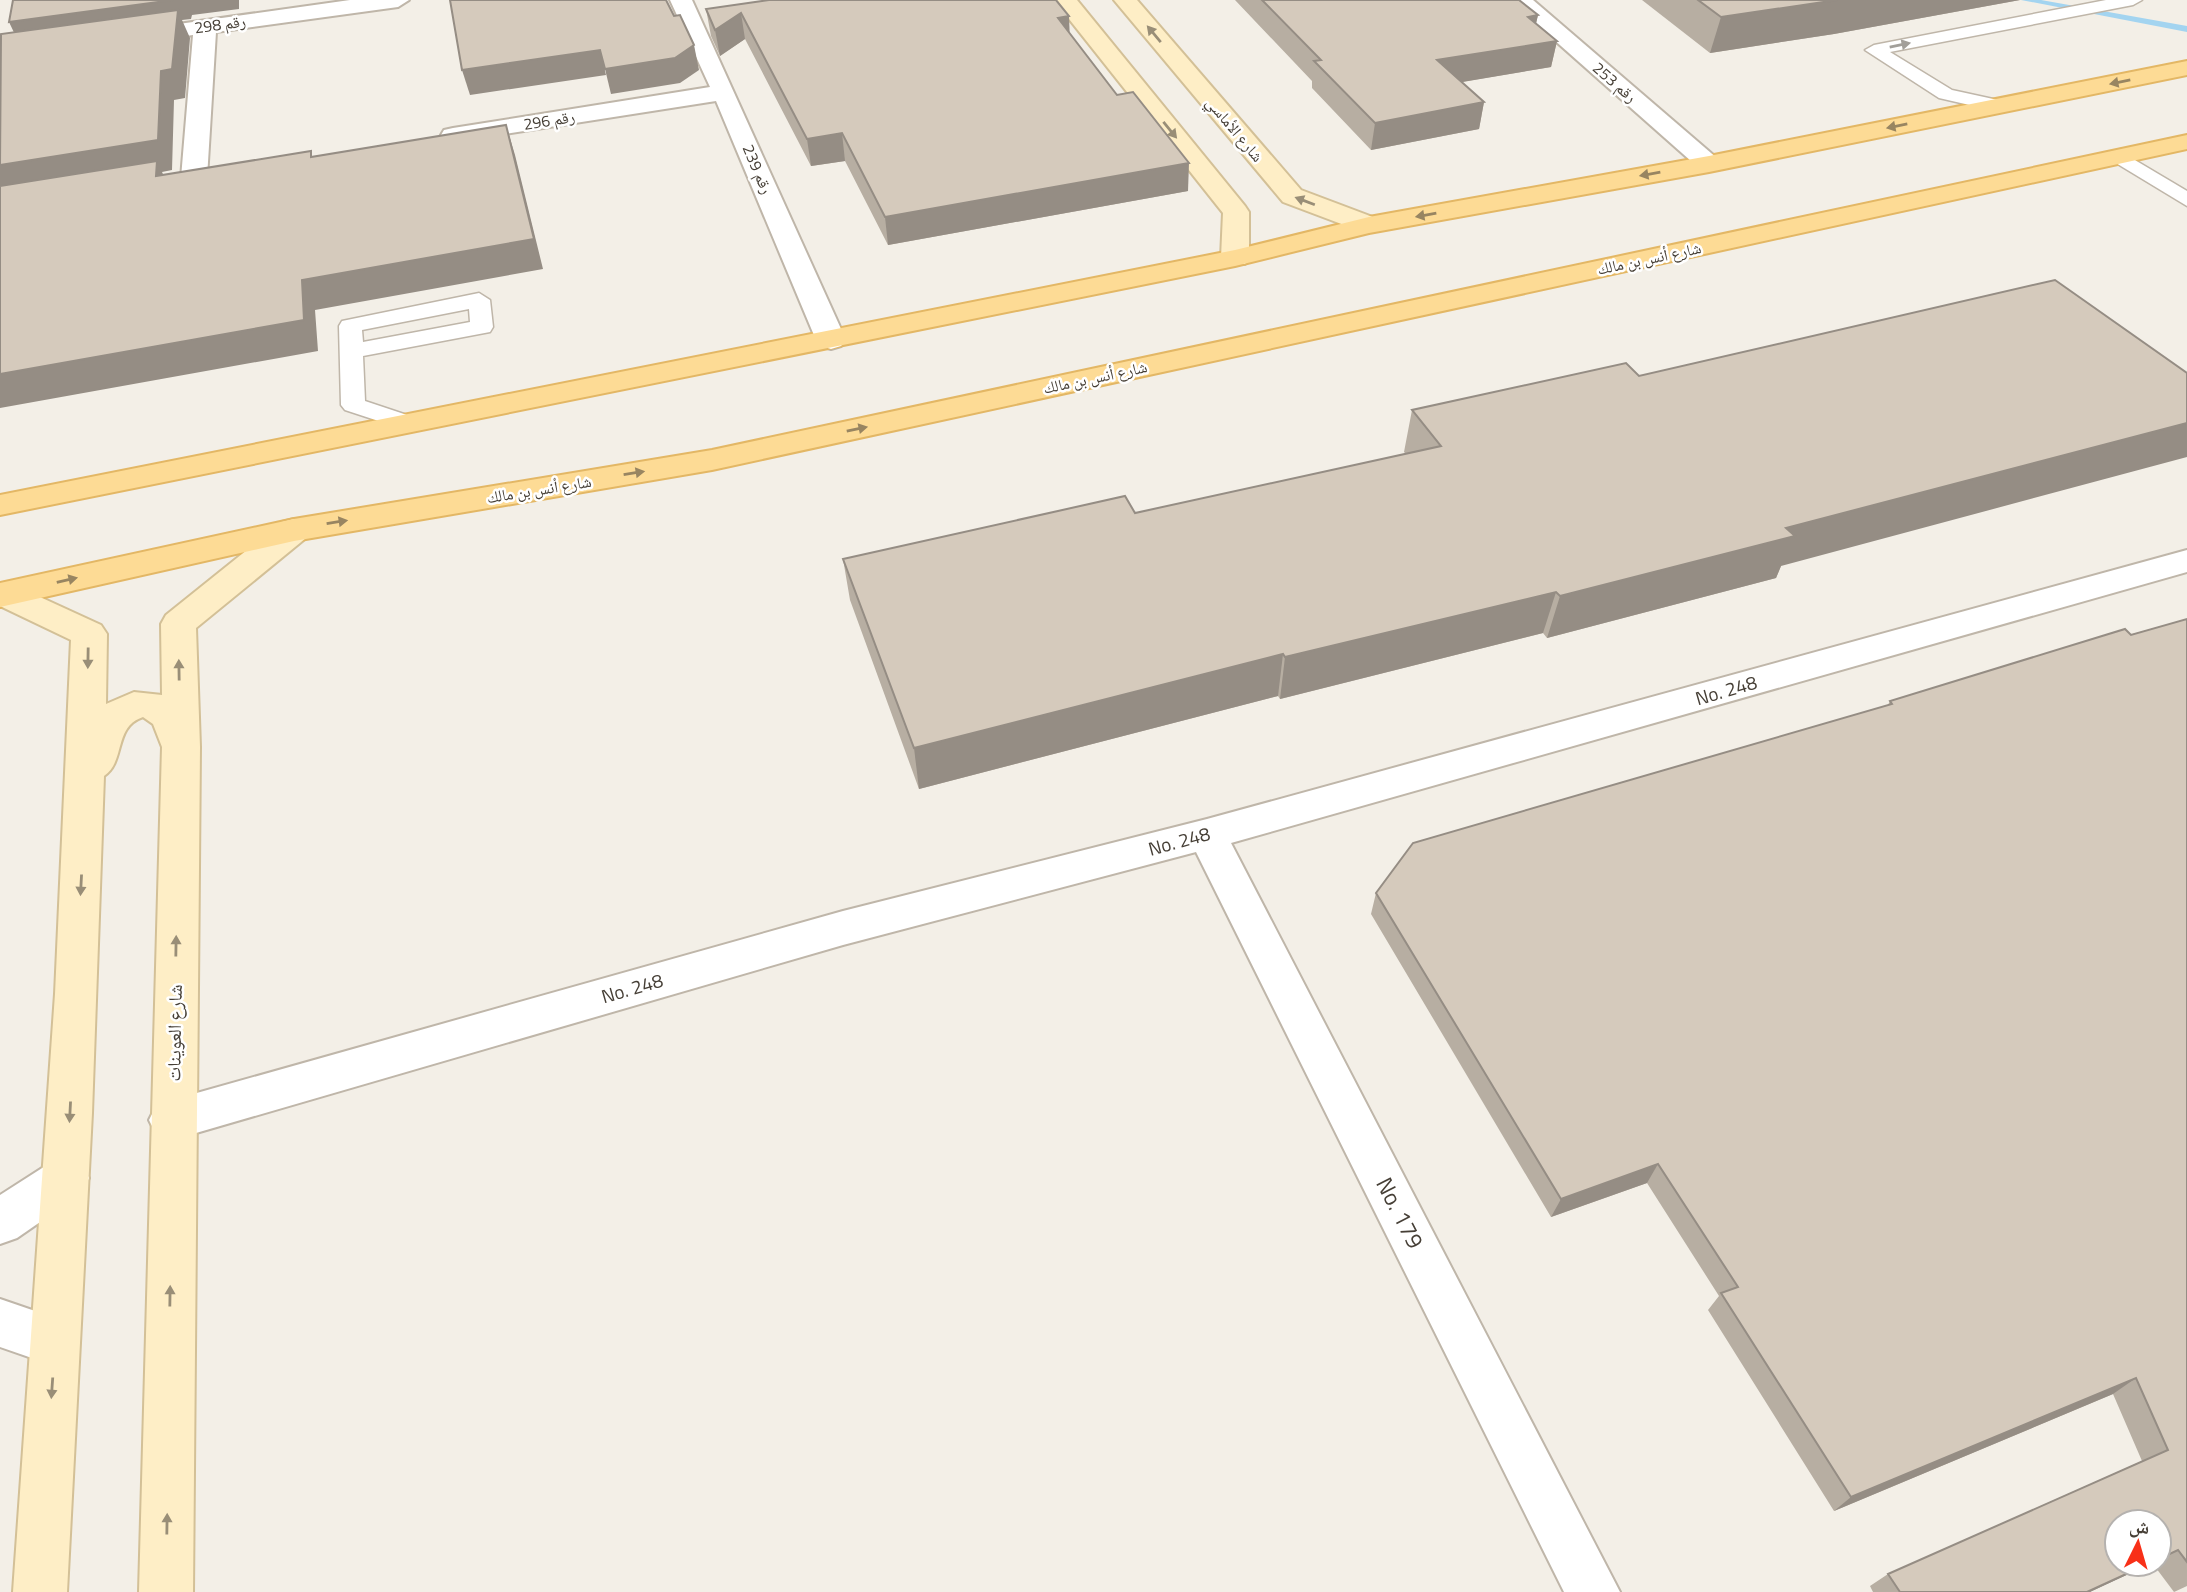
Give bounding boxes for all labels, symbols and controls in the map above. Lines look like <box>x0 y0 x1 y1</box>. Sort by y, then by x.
street label: رقم 298 <box>193 9 247 39</box>
one-way arrow <box>1147 25 1162 42</box>
one-way arrow <box>1889 39 1911 50</box>
street label: رقم 253 <box>1588 56 1642 108</box>
one-way arrow <box>2109 76 2131 87</box>
street label: شارع الأماسي <box>1200 91 1270 168</box>
street label: رقم 296 <box>522 104 576 136</box>
one-way arrow <box>1162 120 1177 138</box>
one-way arrow <box>1886 121 1908 132</box>
street label: رقم 239 <box>737 140 779 198</box>
one-way arrow <box>1639 169 1661 180</box>
one-way arrow <box>1295 195 1316 206</box>
one-way arrow <box>1415 210 1437 221</box>
street label: شارع أنس بن مالك <box>1595 235 1703 281</box>
street label: شارع أنس بن مالك <box>1041 354 1149 400</box>
one-way arrow <box>846 423 868 434</box>
one-way arrow <box>623 467 645 478</box>
street label: شارع أنس بن مالك <box>485 469 593 509</box>
one-way arrow <box>326 516 348 527</box>
one-way arrow <box>56 574 78 585</box>
one-way arrow <box>83 647 94 669</box>
one-way arrow <box>174 659 185 681</box>
street label: No. 248 <box>1692 667 1760 712</box>
street label: No. 248 <box>1145 818 1213 863</box>
one-way arrow <box>75 874 86 896</box>
one-way arrow <box>170 935 182 957</box>
street label: No. 248 <box>598 965 666 1010</box>
street label: شارع العوينات <box>158 984 189 1082</box>
one-way arrow <box>64 1102 75 1124</box>
street label: No. 179 <box>1368 1171 1433 1255</box>
one-way arrow <box>164 1285 176 1307</box>
one-way arrow <box>47 1377 58 1399</box>
north arrow <box>2103 1508 2173 1578</box>
text: ش <box>2128 1510 2151 1541</box>
one-way arrow <box>161 1513 173 1535</box>

